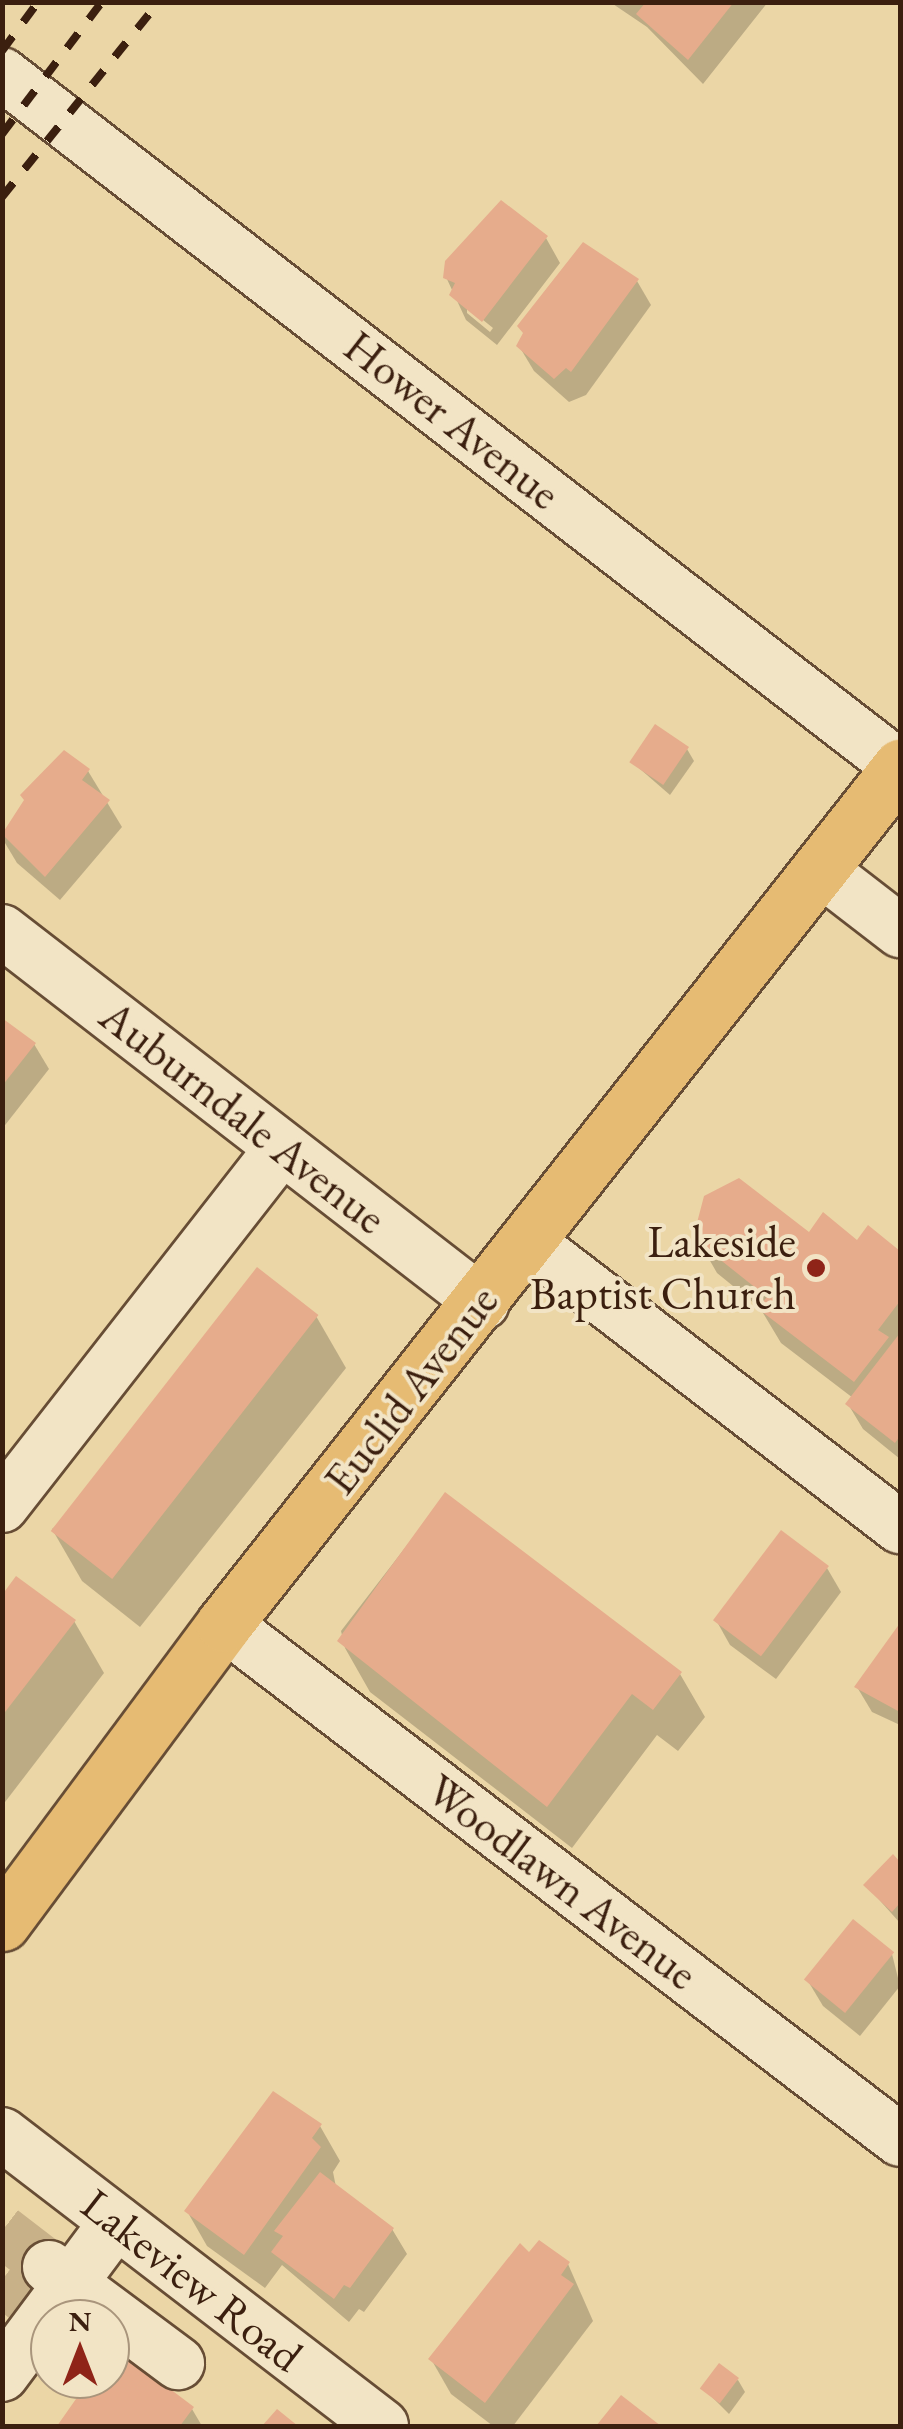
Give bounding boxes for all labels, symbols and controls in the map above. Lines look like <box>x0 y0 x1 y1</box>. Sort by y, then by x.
street label: Hower Avenue <box>334 319 570 521</box>
street label: Auburndale Avenue <box>89 989 397 1245</box>
place label: Lakeside Baptist Church <box>530 1215 796 1321</box>
marker: Lakeside Baptist Church <box>805 1257 827 1279</box>
street label: Euclid Avenue <box>313 1275 509 1505</box>
street label: Woodlawn Avenue <box>416 1763 708 2001</box>
street label: Lakeview Road <box>71 2177 313 2383</box>
north arrow <box>30 2299 130 2399</box>
text: N <box>69 2303 91 2339</box>

